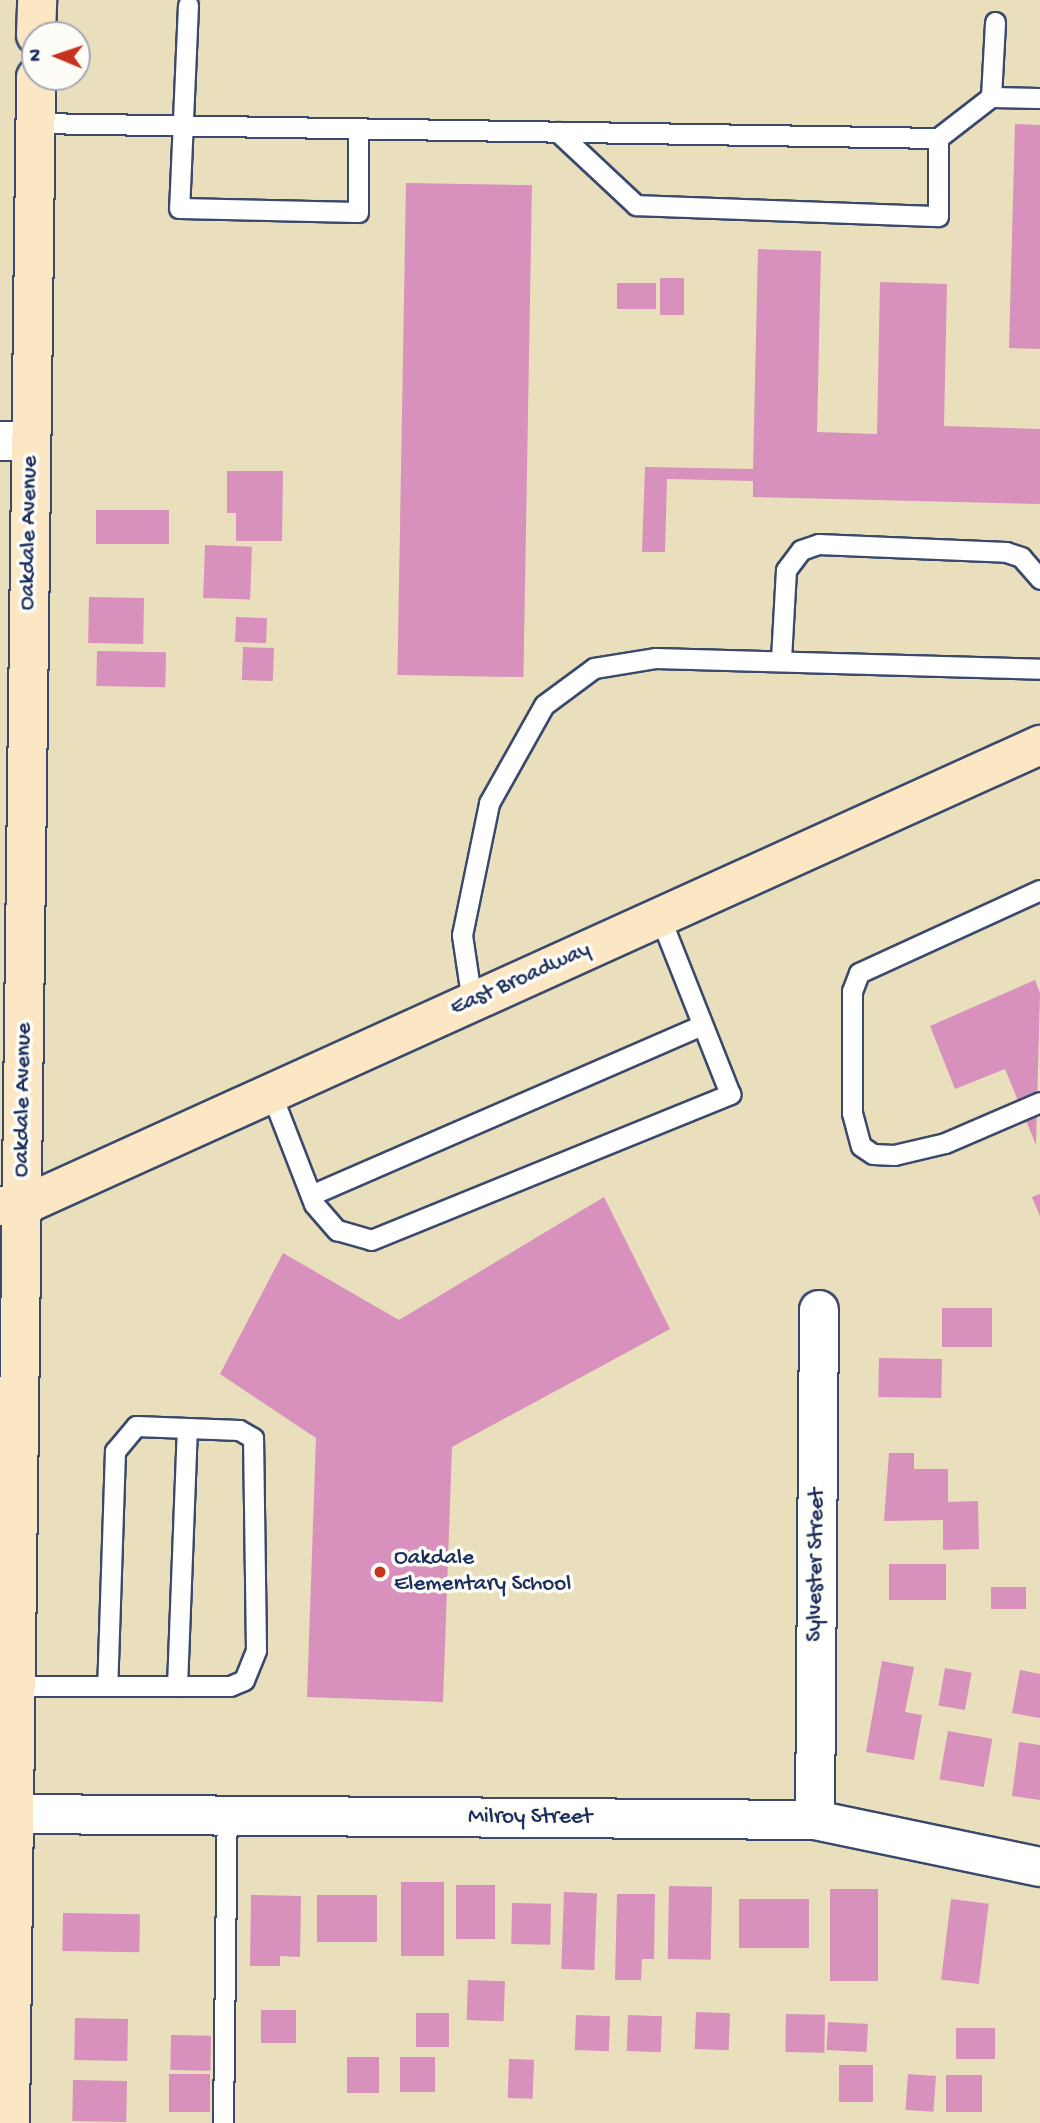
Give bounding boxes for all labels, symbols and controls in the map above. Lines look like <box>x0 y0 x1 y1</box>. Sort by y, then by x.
north arrow <box>21 21 91 91</box>
text: N <box>25 49 48 62</box>
street label: Oakdale Avenue <box>15 455 45 611</box>
street label: East Broadway <box>447 937 595 1023</box>
street label: Oakdale Avenue <box>9 1022 39 1178</box>
street label: Sylvester Street <box>802 1488 832 1642</box>
place label: Oakdale Elementary School <box>394 1545 571 1599</box>
marker: Oakdale Elementary School <box>372 1564 388 1580</box>
street label: Milroy Street <box>468 1804 592 1832</box>

